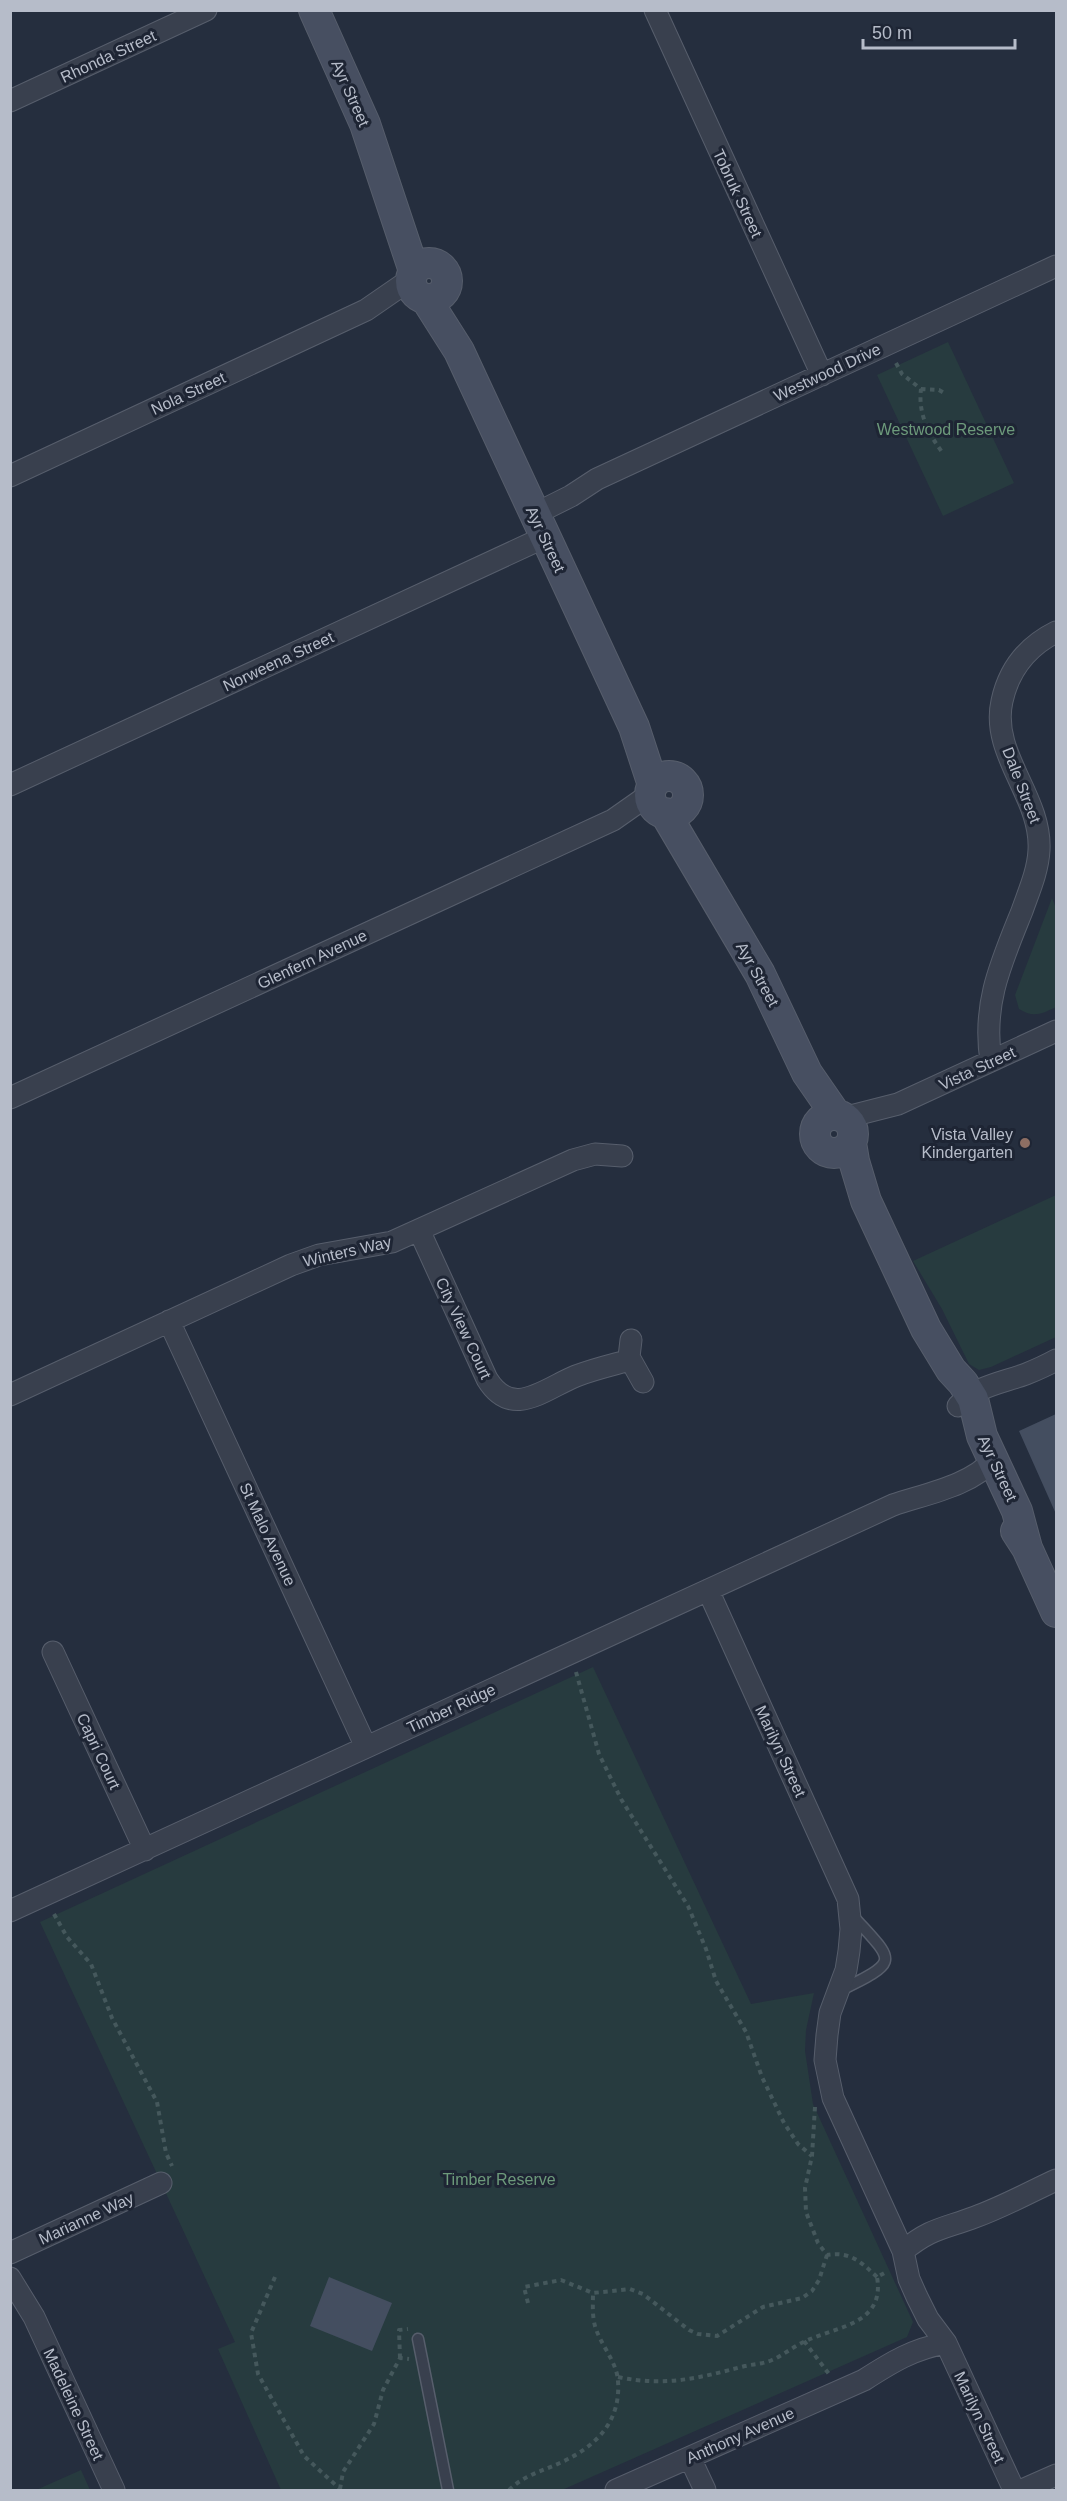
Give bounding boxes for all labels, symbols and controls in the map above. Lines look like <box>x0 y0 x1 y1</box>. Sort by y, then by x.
scale bar <box>863 12 1014 50</box>
text: 50 m <box>872 23 912 43</box>
street label: Rhonda Street <box>58 27 159 86</box>
street label: Ayr Street <box>328 57 373 130</box>
street label: Tobruk Street <box>710 146 766 240</box>
street label: Westwood Drive <box>771 340 884 405</box>
street label: Nola Street <box>148 369 229 418</box>
park label: Westwood Reserve <box>877 421 1015 438</box>
street label: Ayr Street <box>523 504 568 575</box>
street label: Norweena Street <box>220 628 337 695</box>
street label: Dale Street <box>999 745 1044 826</box>
street label: Glenfern Avenue <box>255 927 370 992</box>
street label: Ayr Street <box>733 939 782 1010</box>
street label: Vista Street <box>936 1043 1019 1094</box>
place label: Vista Valley Kindergarten <box>921 1126 1013 1161</box>
marker: Vista Valley Kindergarten <box>1018 1136 1032 1150</box>
street label: Winters Way <box>301 1233 393 1270</box>
street label: City View Court <box>433 1275 495 1382</box>
street label: Ayr Street <box>975 1433 1020 1504</box>
street label: St Malo Avenue <box>236 1480 299 1589</box>
street label: Timber Ridge <box>404 1681 498 1736</box>
street label: Marilyn Street <box>752 1703 809 1800</box>
street label: Capri Court <box>74 1711 124 1792</box>
park label: Timber Reserve <box>442 2171 556 2188</box>
street label: Marianne Way <box>36 2189 136 2248</box>
street label: Madeleine Street <box>40 2346 107 2463</box>
street label: Marilyn Street <box>951 2369 1008 2466</box>
street label: Anthony Avenue <box>684 2404 797 2467</box>

